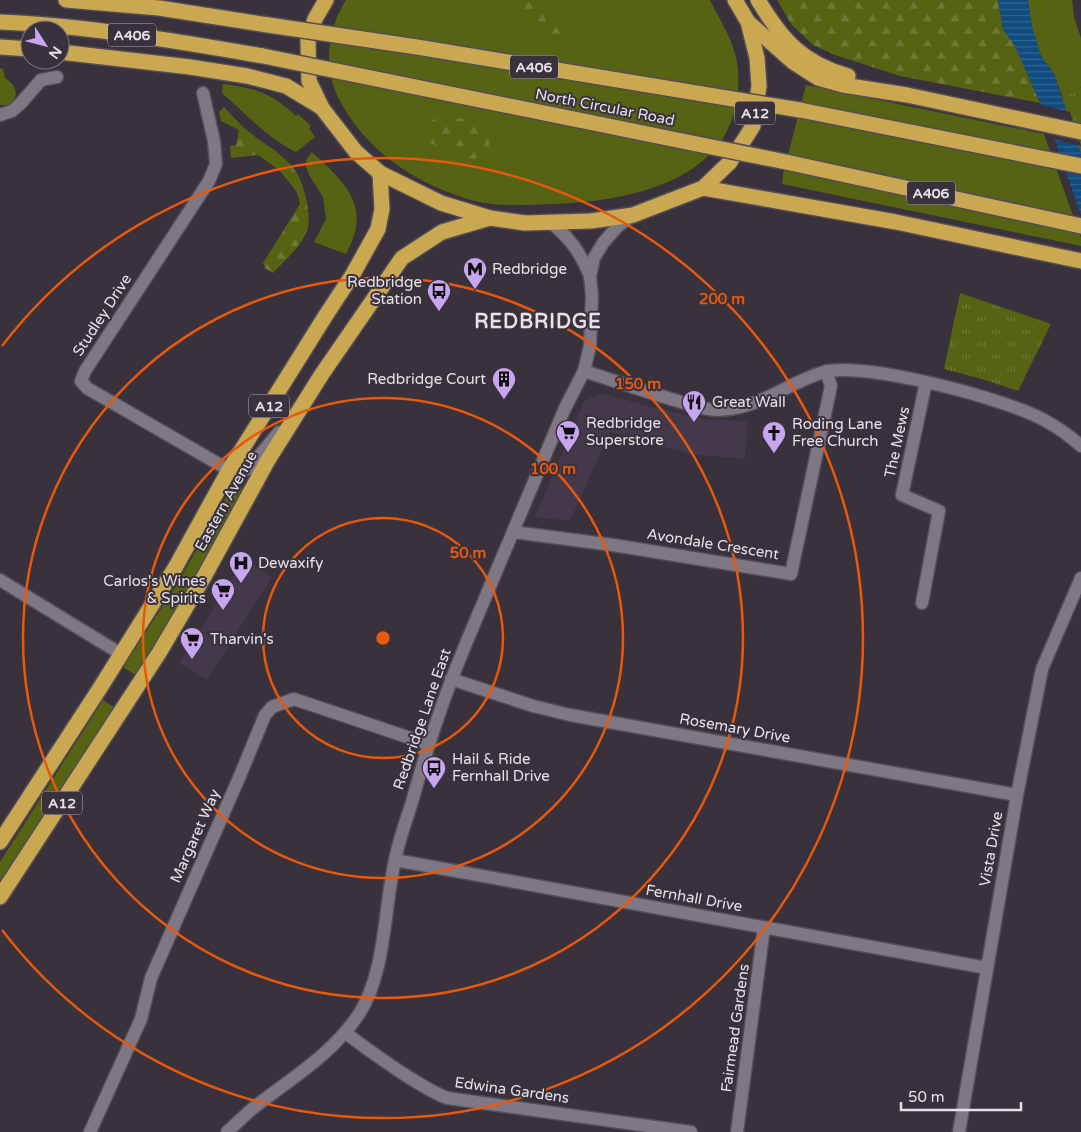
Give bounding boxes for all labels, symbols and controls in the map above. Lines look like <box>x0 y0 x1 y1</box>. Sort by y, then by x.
north arrow <box>20 20 70 70</box>
road number: A406 <box>108 24 156 46</box>
text: N <box>45 43 65 62</box>
road number: A406 <box>510 56 558 78</box>
street label: North Circular Road <box>534 85 676 129</box>
road number: A12 <box>735 102 775 125</box>
road number: A406 <box>907 182 955 204</box>
metro station icon: Redbridge <box>462 256 488 290</box>
place label: Redbridge <box>492 260 567 278</box>
street label: Studley Drive <box>69 271 135 359</box>
place label: Redbridge Station <box>347 273 422 308</box>
bus stop icon: Redbridge Station <box>426 278 452 312</box>
text: 200 m <box>699 290 745 308</box>
district label: REDBRIDGE <box>474 310 602 334</box>
building icon: Redbridge Court <box>491 366 517 400</box>
place label: Redbridge Court <box>367 370 486 388</box>
text: 150 m <box>615 375 661 393</box>
restaurant icon: Great Wall <box>681 389 707 423</box>
place label: Great Wall <box>712 393 786 411</box>
road number: A12 <box>249 394 289 418</box>
street label: The Mews <box>881 405 913 479</box>
place label: Redbridge Superstore <box>586 414 664 449</box>
place label: Roding Lane Free Church <box>792 415 882 450</box>
supermarket icon: Redbridge Superstore <box>555 419 581 453</box>
church icon: Roding Lane Free Church <box>761 420 787 454</box>
street label: Eastern Avenue <box>191 448 261 554</box>
text: 100 m <box>530 460 576 478</box>
street label: Avondale Crescent <box>646 525 781 563</box>
text: 50 m <box>450 544 486 562</box>
hospital icon: Dewaxify <box>228 550 254 584</box>
place label: Dewaxify <box>258 554 323 572</box>
place label: Carlos's Wines & Spirits <box>103 572 206 607</box>
supermarket icon: Carlos's Wines & Spirits <box>210 577 236 611</box>
supermarket icon: Tharvin's <box>179 626 205 660</box>
centre of rings <box>374 629 392 647</box>
place label: Tharvin's <box>210 630 274 648</box>
street label: Redbridge Lane East <box>389 646 455 792</box>
street label: Rosemary Drive <box>678 709 792 747</box>
place label: Hail & Ride Fernhall Drive <box>452 750 550 785</box>
bus stop icon: Hail & Ride Fernhall Drive <box>421 755 447 789</box>
street label: Margaret Way <box>166 786 224 886</box>
road number: A12 <box>42 791 82 814</box>
street label: Vista Drive <box>976 810 1006 888</box>
street label: Fernhall Drive <box>644 881 744 915</box>
street label: Fairmead Gardens <box>717 963 753 1093</box>
street label: Edwina Gardens <box>454 1073 570 1107</box>
scale bar <box>901 1080 1021 1112</box>
text: 50 m <box>908 1088 945 1106</box>

